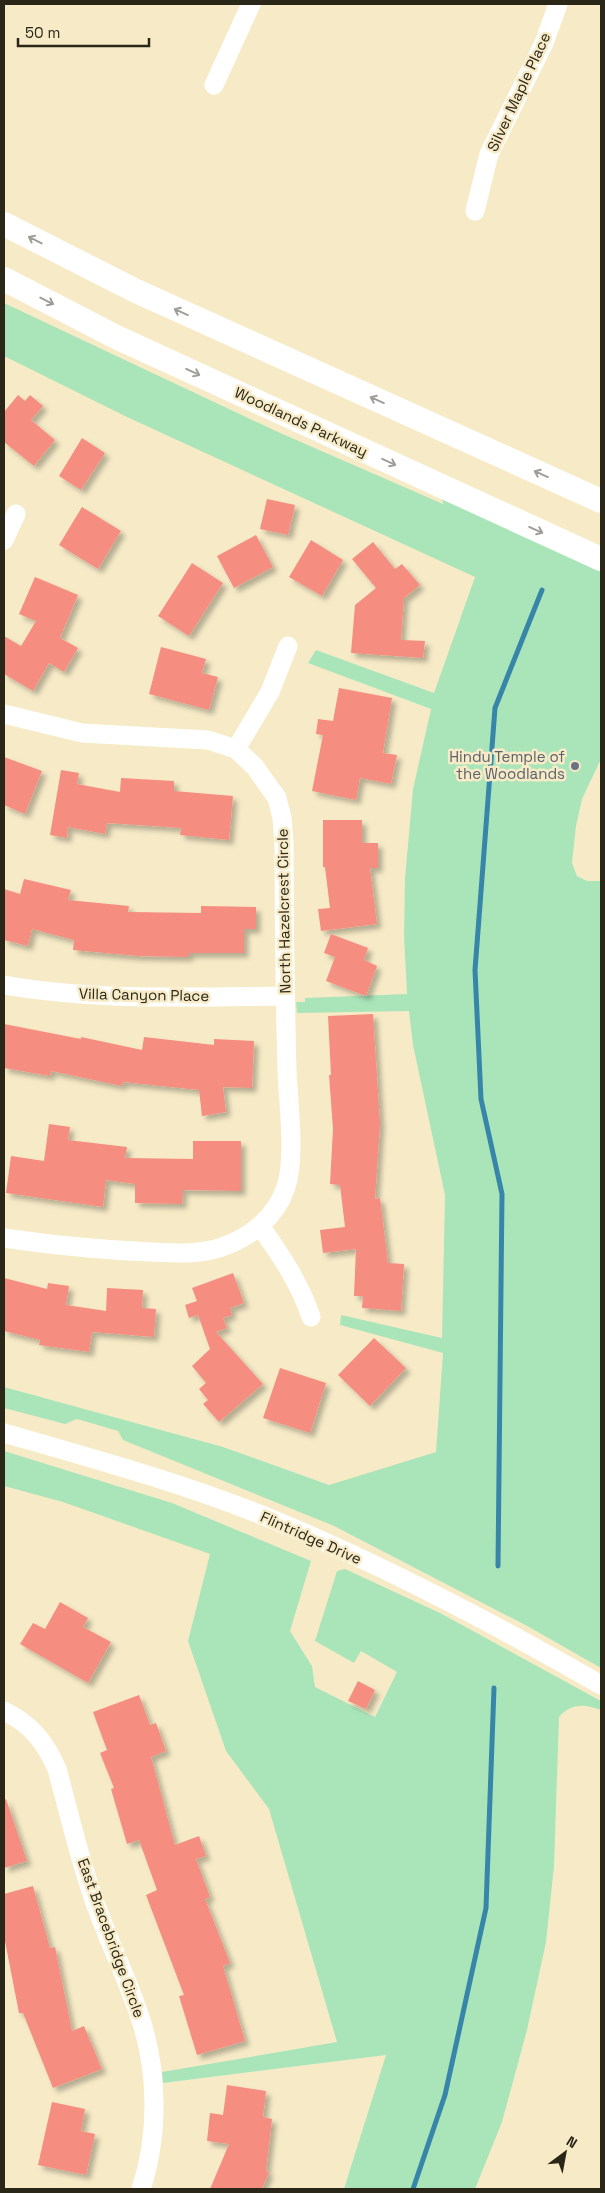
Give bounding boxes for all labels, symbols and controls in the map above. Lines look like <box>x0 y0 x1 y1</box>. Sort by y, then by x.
scale bar <box>18 15 149 47</box>
text: 50 m <box>25 23 60 42</box>
street label: Silver Maple Place <box>483 29 555 154</box>
one-way arrow <box>28 235 43 244</box>
one-way arrow <box>39 297 54 306</box>
one-way arrow <box>174 306 189 316</box>
one-way arrow <box>185 368 200 378</box>
street label: Woodlands Parkway <box>232 382 371 461</box>
one-way arrow <box>370 394 385 404</box>
one-way arrow <box>381 458 396 467</box>
one-way arrow <box>534 468 549 478</box>
one-way arrow <box>528 525 543 535</box>
place label: Hindu Temple of the Woodlands <box>449 747 565 783</box>
marker: Hindu Temple of the Woodlands <box>569 760 581 772</box>
street label: North Hazelcrest Circle <box>273 828 294 994</box>
street label: Villa Canyon Place <box>79 984 210 1005</box>
street label: Flintridge Drive <box>258 1507 365 1568</box>
street label: East Bracebridge Circle <box>74 1855 149 2020</box>
north arrow <box>540 2128 590 2178</box>
text: N <box>563 2132 581 2152</box>

